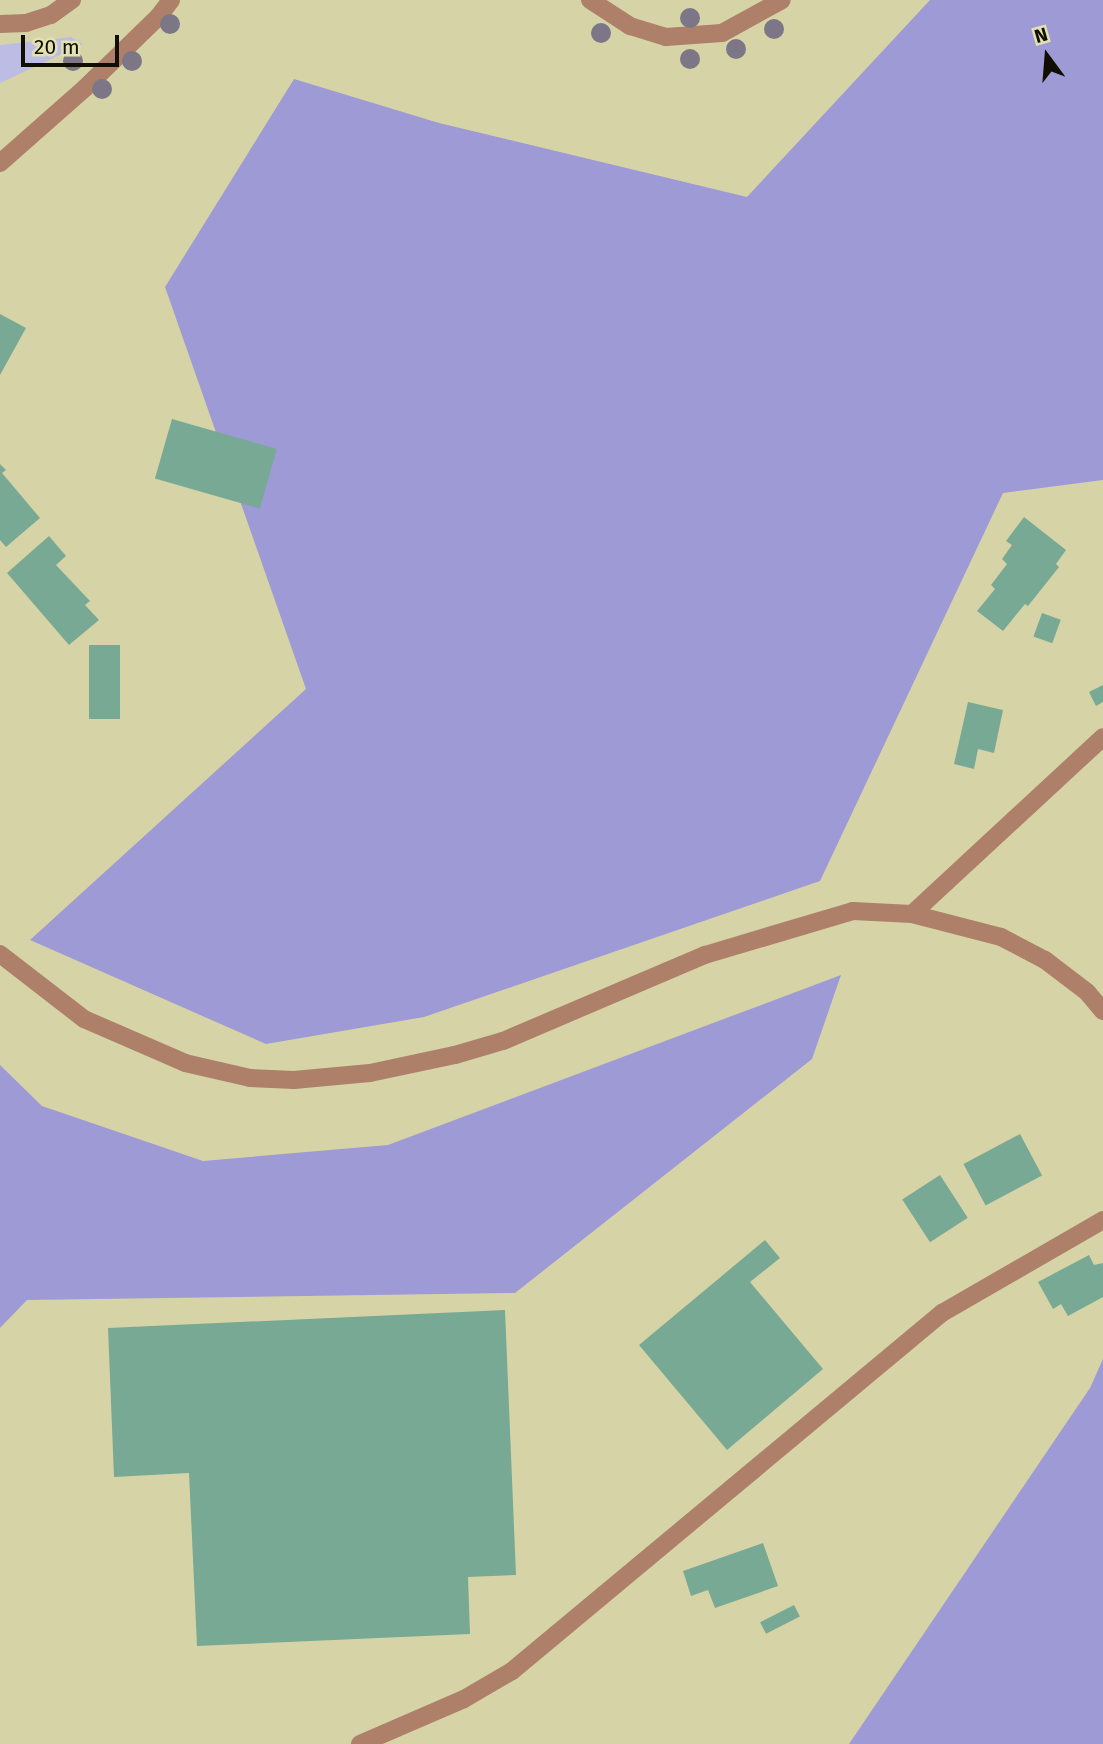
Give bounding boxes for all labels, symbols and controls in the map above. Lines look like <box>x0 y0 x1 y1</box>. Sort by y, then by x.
scale bar <box>24 21 122 65</box>
north arrow <box>1012 21 1082 91</box>
text: N <box>1032 23 1050 48</box>
text: 20 m <box>34 34 80 60</box>

